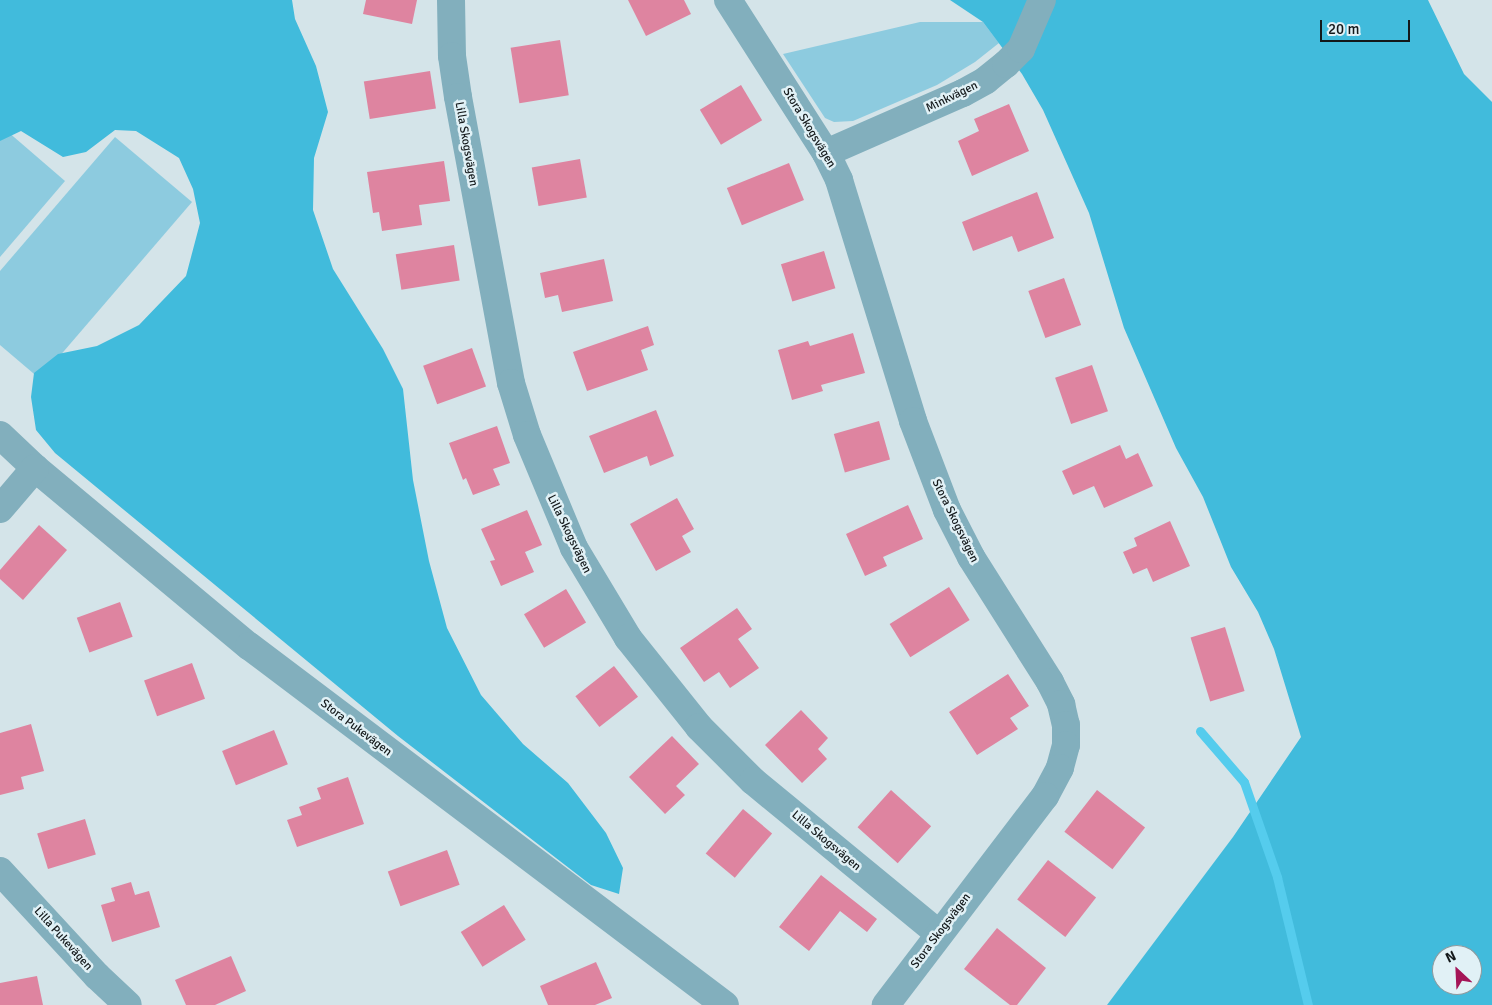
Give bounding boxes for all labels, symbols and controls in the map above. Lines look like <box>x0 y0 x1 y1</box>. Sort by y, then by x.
scale bar <box>1322 10 1412 42</box>
text: 20 m <box>1328 20 1359 38</box>
street label: Minkvägen <box>924 78 980 116</box>
street label: Stora Skogsvägen <box>779 85 839 171</box>
street label: Lilla Skogsvägen <box>451 101 481 187</box>
street label: Stora Skogsvägen <box>929 477 981 565</box>
street label: Lilla Skogsvägen <box>544 492 594 576</box>
street label: Stora Pukevägen <box>318 697 394 759</box>
street label: Lilla Skogsvägen <box>789 808 863 874</box>
street label: Stora Skogsvägen <box>908 890 974 972</box>
street label: Lilla Pukevägen <box>31 904 95 974</box>
north arrow <box>1432 945 1482 995</box>
text: N <box>1443 947 1459 967</box>

